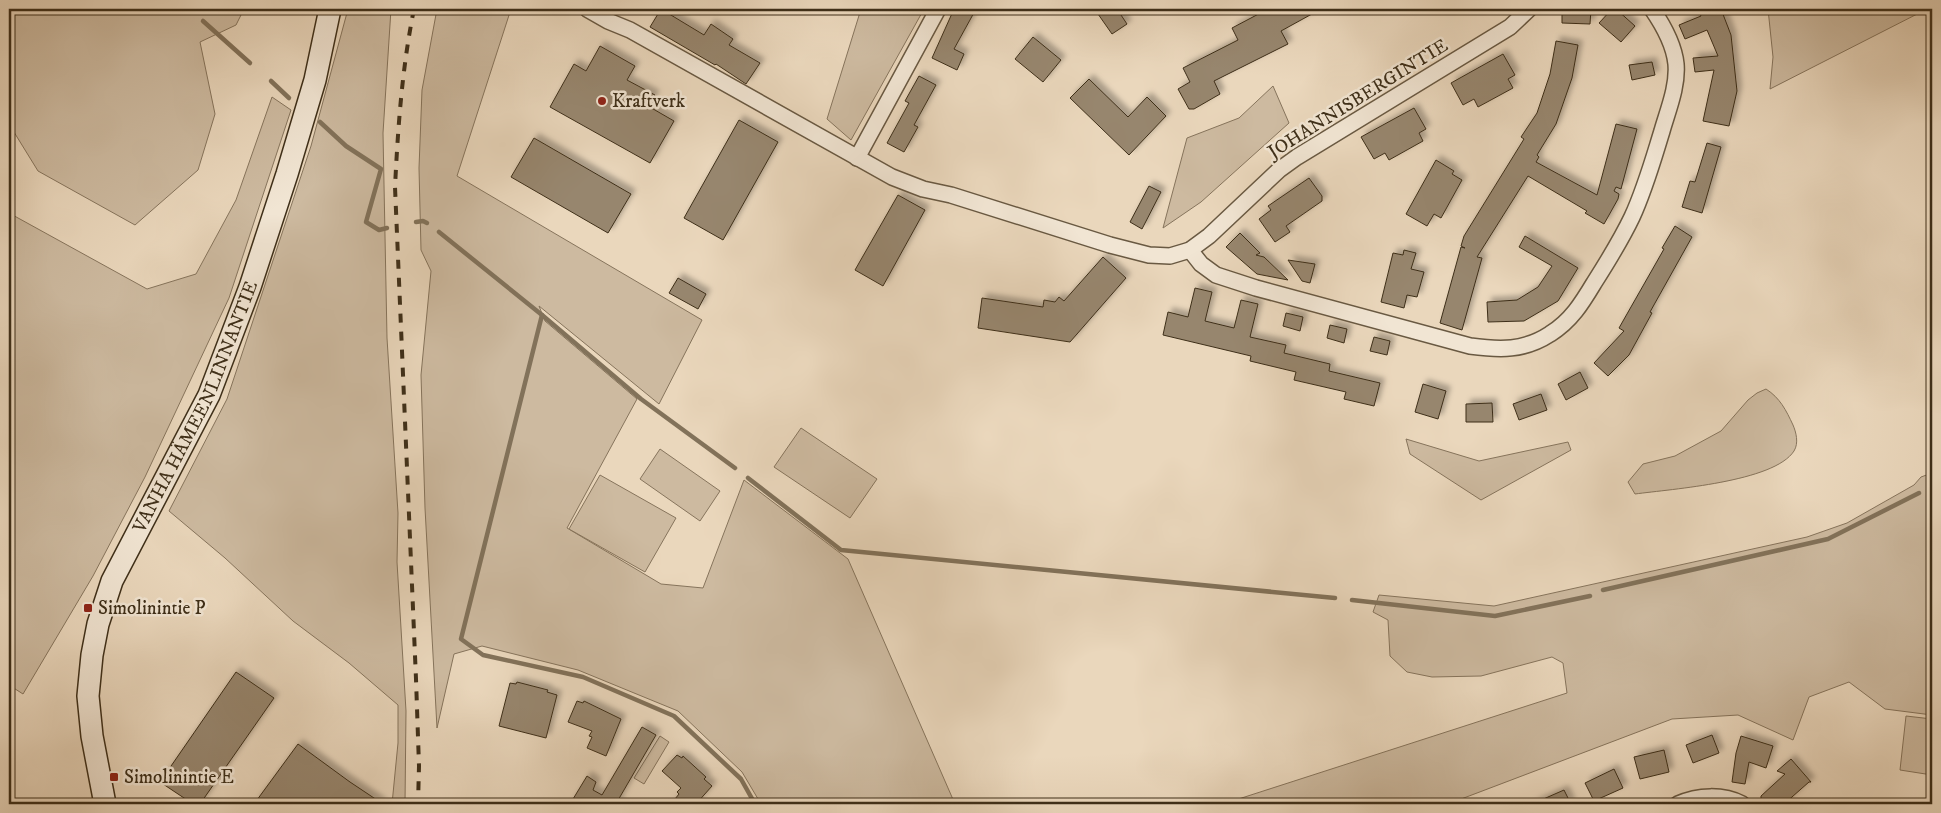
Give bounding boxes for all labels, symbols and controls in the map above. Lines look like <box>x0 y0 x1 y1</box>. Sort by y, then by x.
street label: JOHANNISBERGINTIE <box>1262 34 1452 165</box>
place label: Kraftverk <box>612 90 686 113</box>
marker: Kraftverk <box>596 95 608 107</box>
street label: VANHA HÄMEENLINNANTIE <box>127 278 263 537</box>
place label: Simolinintie P <box>98 597 205 620</box>
marker: Simolinintie P <box>82 602 94 614</box>
place label: Simolinintie E <box>124 766 234 789</box>
marker: Simolinintie E <box>108 771 120 783</box>

